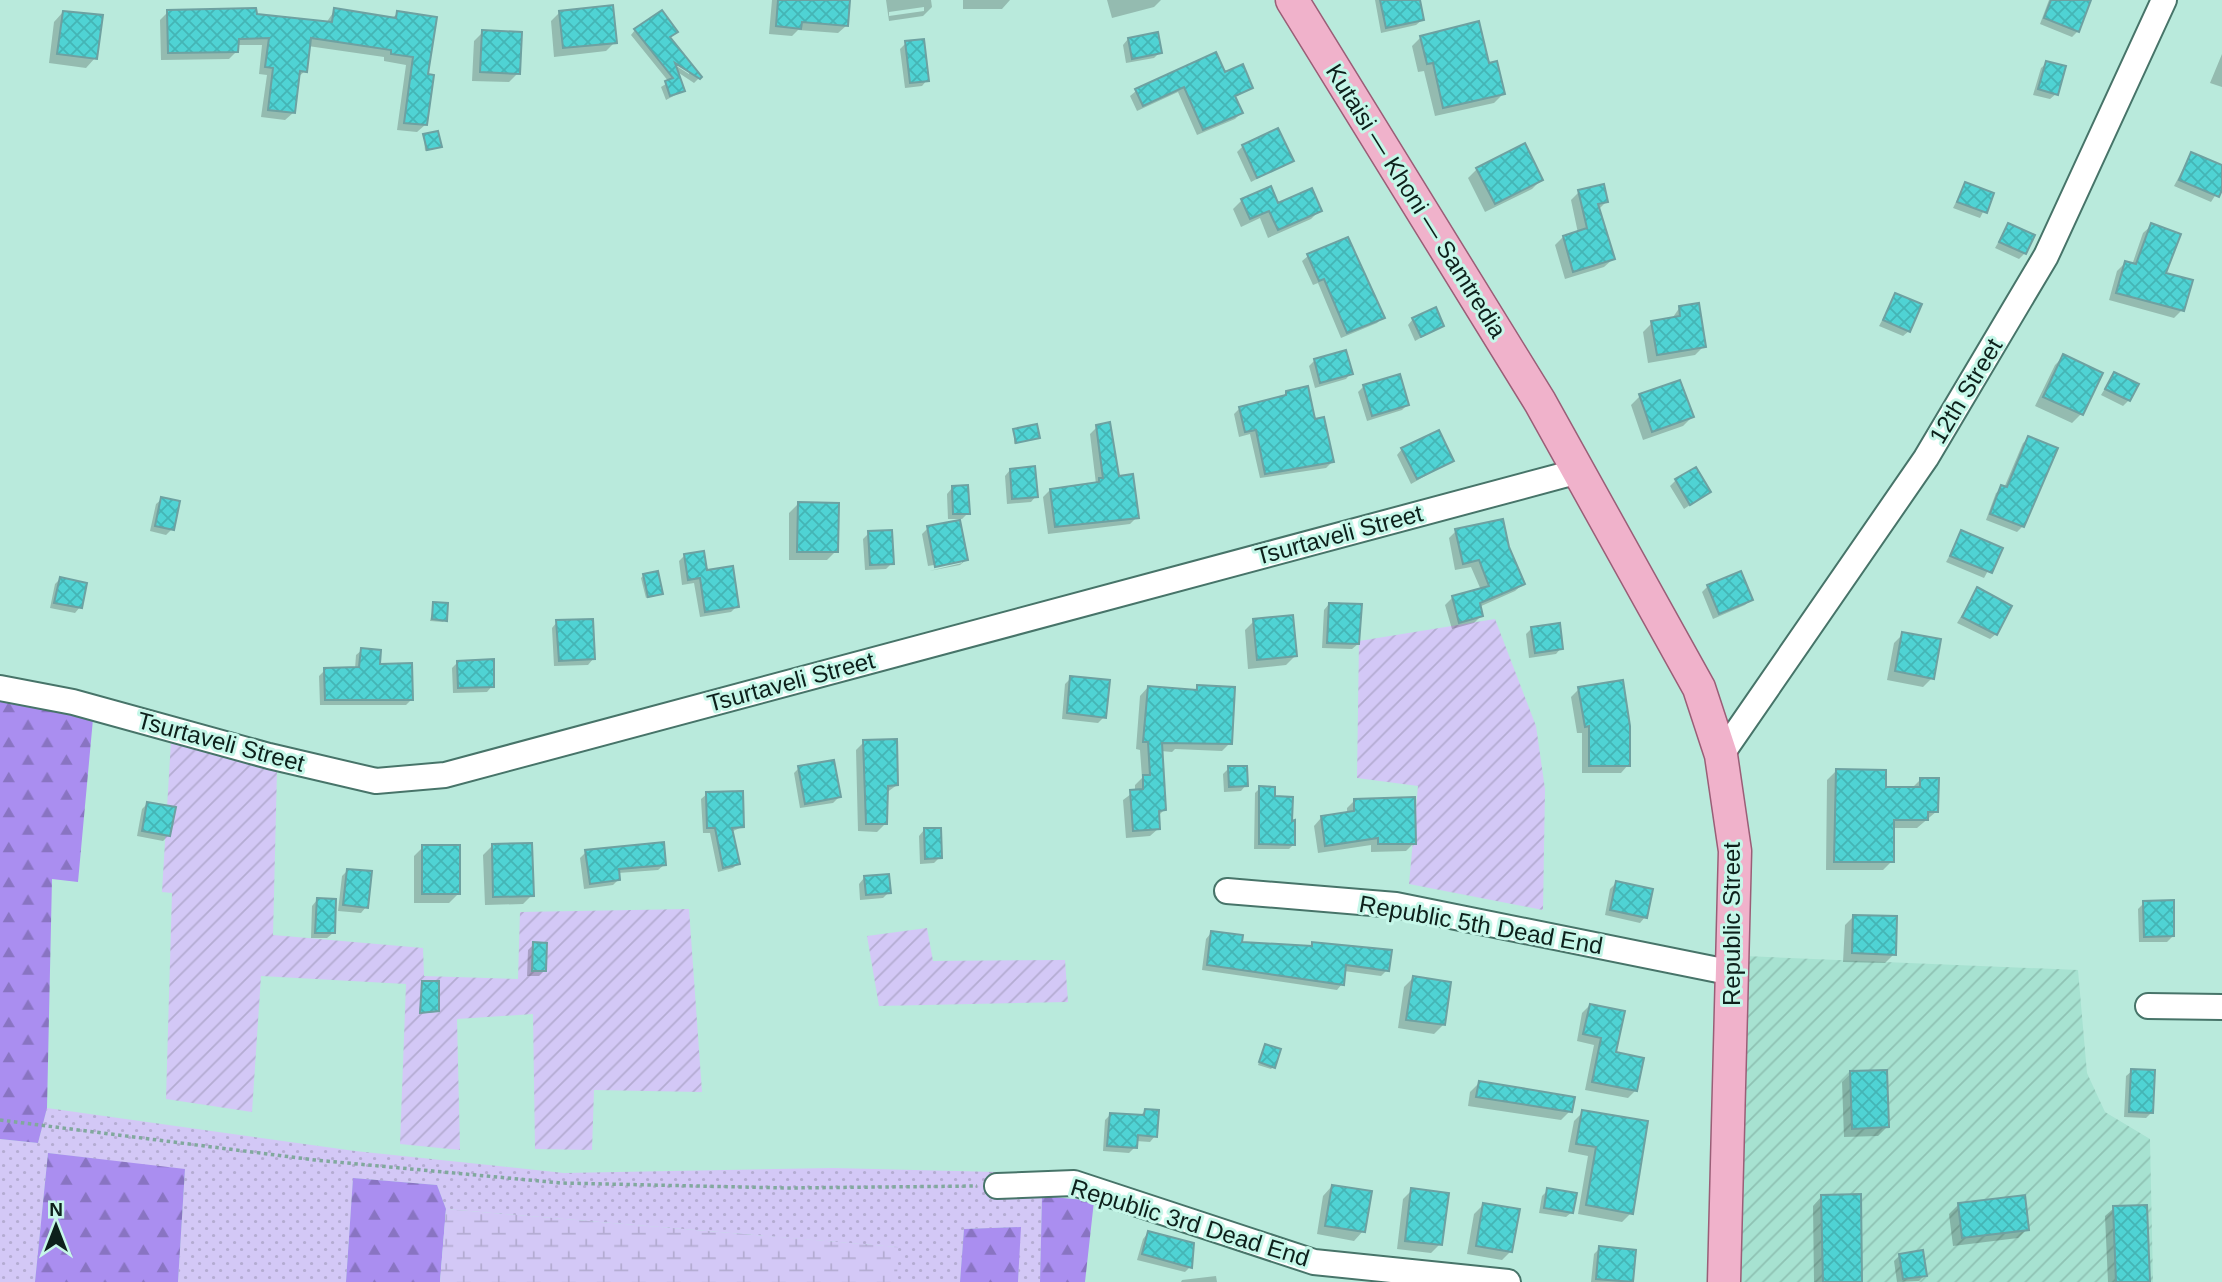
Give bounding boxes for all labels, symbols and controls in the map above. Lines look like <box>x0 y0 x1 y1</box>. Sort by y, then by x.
street label: Kutaisi — Khoni — Samtredia <box>1321 59 1512 343</box>
street label: 12th Street <box>1924 333 2008 448</box>
street label: Tsurtaveli Street <box>1252 499 1426 570</box>
street label: Tsurtaveli Street <box>704 646 878 717</box>
street label: Tsurtaveli Street <box>135 706 308 777</box>
street label: Republic Street <box>1718 842 1745 1006</box>
street label: Republic 5th Dead End <box>1357 890 1605 959</box>
street label: Republic 3rd Dead End <box>1068 1173 1313 1272</box>
north arrow <box>21 1191 91 1261</box>
text: N <box>49 1199 63 1220</box>

